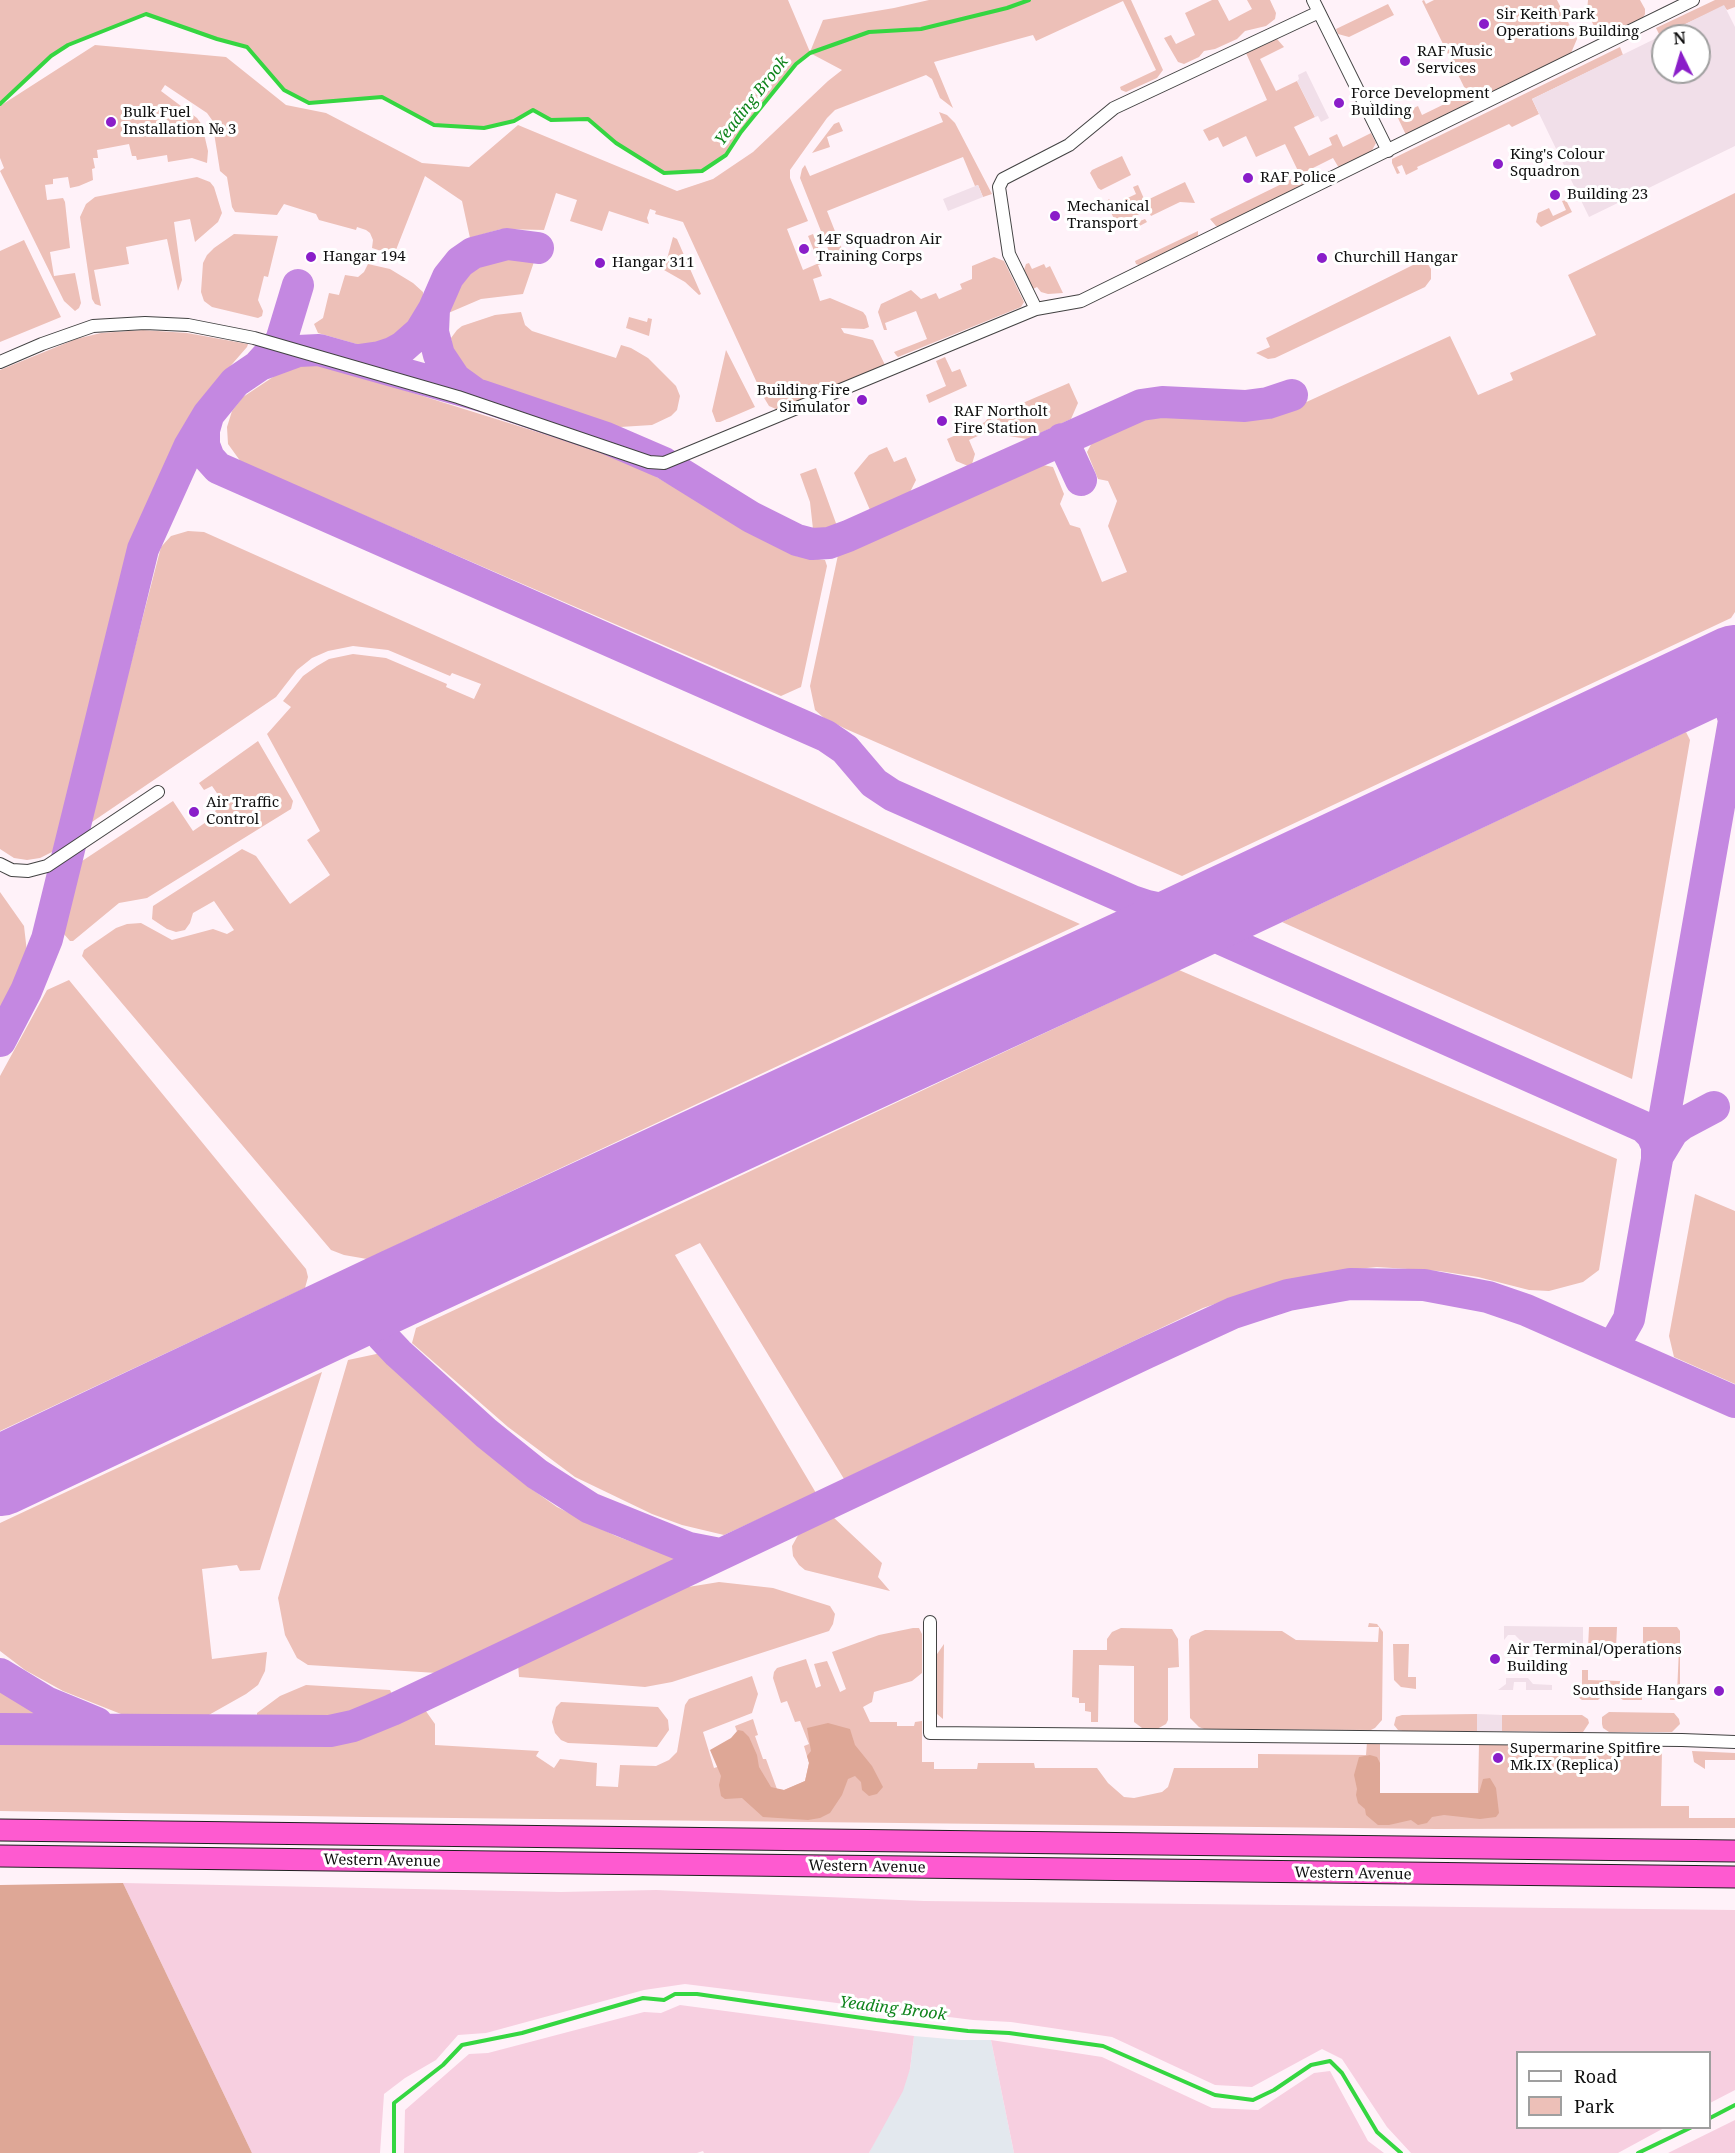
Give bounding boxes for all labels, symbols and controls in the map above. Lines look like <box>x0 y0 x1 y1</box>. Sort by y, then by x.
place label: Sir Keith Park Operations Building <box>1496 6 1639 41</box>
marker: Sir Keith Park Operations Building <box>1477 17 1491 31</box>
north arrow <box>1651 24 1711 84</box>
text: N <box>1672 27 1687 50</box>
place label: RAF Music Services <box>1417 43 1493 78</box>
water label: Yeading Brook <box>711 53 793 149</box>
marker: RAF Music Services <box>1398 54 1412 68</box>
place label: Force Development Building <box>1351 85 1490 120</box>
marker: Force Development Building <box>1332 96 1346 110</box>
place label: Bulk Fuel Installation № 3 <box>123 104 236 139</box>
marker: Bulk Fuel Installation № 3 <box>104 115 118 129</box>
place label: King's Colour Squadron <box>1510 146 1605 181</box>
marker: King's Colour Squadron <box>1491 157 1505 171</box>
place label: RAF Police <box>1260 169 1336 187</box>
marker: RAF Police <box>1241 171 1255 185</box>
place label: Building 23 <box>1567 186 1648 204</box>
marker: Building 23 <box>1548 188 1562 202</box>
place label: Mechanical Transport <box>1067 198 1149 233</box>
marker: Mechanical Transport <box>1048 209 1062 223</box>
place label: 14F Squadron Air Training Corps <box>816 231 942 266</box>
marker: 14F Squadron Air Training Corps <box>797 242 811 256</box>
place label: Hangar 194 <box>323 248 406 266</box>
place label: Churchill Hangar <box>1334 249 1458 267</box>
marker: Hangar 194 <box>304 250 318 264</box>
marker: Churchill Hangar <box>1315 251 1329 265</box>
place label: Hangar 311 <box>612 254 695 272</box>
marker: Hangar 311 <box>593 256 607 270</box>
place label: Building Fire Simulator <box>757 382 850 417</box>
marker: Building Fire Simulator <box>855 393 869 407</box>
place label: RAF Northolt Fire Station <box>954 403 1048 438</box>
marker: RAF Northolt Fire Station <box>935 414 949 428</box>
place label: Air Traffic Control <box>206 794 279 829</box>
marker: Air Traffic Control <box>187 805 201 819</box>
place label: Air Terminal/Operations Building <box>1507 1641 1682 1676</box>
marker: Air Terminal/Operations Building <box>1488 1652 1502 1666</box>
place label: Southside Hangars <box>1573 1682 1707 1700</box>
marker: Southside Hangars <box>1712 1684 1726 1698</box>
place label: Supermarine Spitfire Mk.IX (Replica) <box>1510 1740 1661 1775</box>
marker: Supermarine Spitfire Mk.IX (Replica) <box>1491 1751 1505 1765</box>
street label: Western Avenue <box>323 1851 441 1871</box>
street label: Western Avenue <box>808 1857 926 1877</box>
street label: Western Avenue <box>1294 1864 1412 1884</box>
water label: Yeading Brook <box>838 1993 948 2025</box>
legend <box>1516 2051 1711 2129</box>
text: Road <box>1574 2064 1617 2088</box>
text: Park <box>1574 2094 1614 2118</box>

